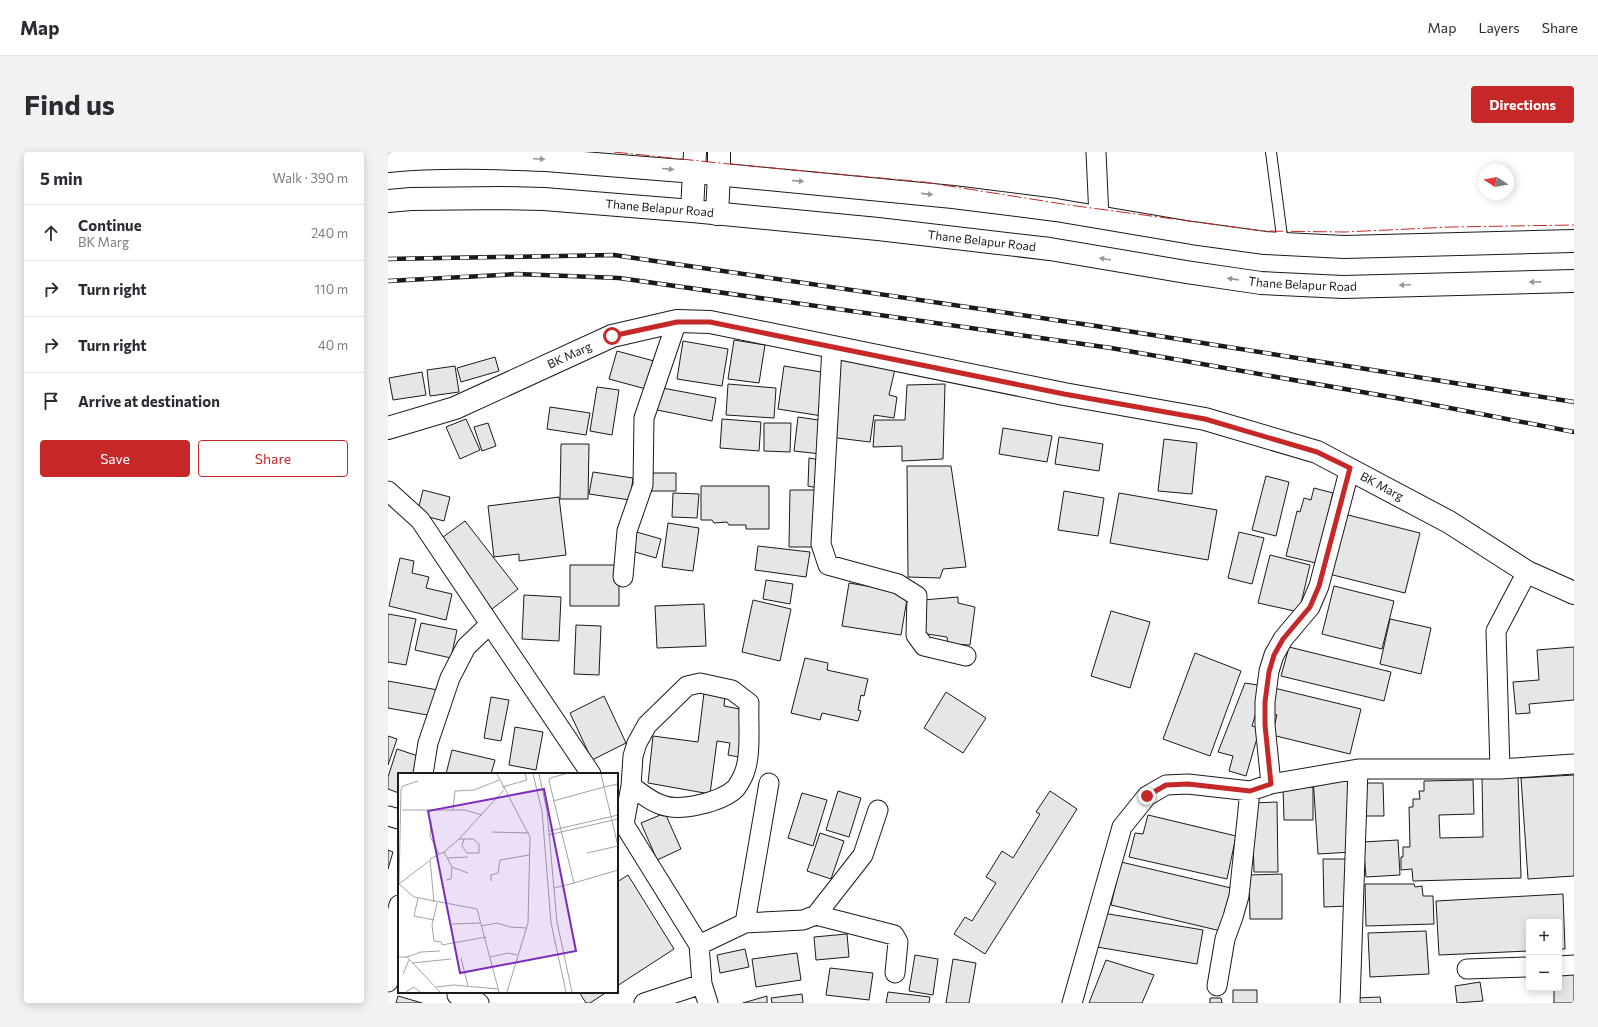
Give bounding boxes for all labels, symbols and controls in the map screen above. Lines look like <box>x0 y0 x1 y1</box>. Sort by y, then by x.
text: Map <box>20 16 59 39</box>
text: Map <box>1428 19 1456 36</box>
text: Layers <box>1478 19 1520 36</box>
text: Share <box>1542 19 1578 36</box>
button: Directions <box>1471 86 1574 123</box>
text: Find us <box>24 87 115 121</box>
one-way arrow <box>533 156 545 163</box>
north arrow <box>1478 164 1514 200</box>
one-way arrow <box>662 166 674 173</box>
text: 5 min <box>40 168 83 189</box>
text: Walk · 390 m <box>273 170 348 186</box>
one-way arrow <box>792 178 804 185</box>
one-way arrow <box>921 191 933 197</box>
street label: Thane Belapur Road <box>605 196 715 219</box>
text: Continue <box>78 216 142 234</box>
icon: ahead <box>40 222 62 244</box>
text: 240 m <box>311 225 348 241</box>
street label: Thane Belapur Road <box>927 227 1037 253</box>
text: BK Marg <box>78 234 129 250</box>
one-way arrow <box>1099 256 1111 262</box>
street label: Thane Belapur Road <box>1247 273 1357 293</box>
one-way arrow <box>1227 276 1240 282</box>
icon: right <box>40 278 62 300</box>
one-way arrow <box>1529 278 1541 285</box>
text: Turn right <box>78 280 147 298</box>
text: 110 m <box>315 281 348 297</box>
one-way arrow <box>1398 282 1411 288</box>
route start <box>603 327 621 345</box>
icon: right <box>40 334 62 356</box>
text: Turn right <box>78 336 147 354</box>
text: 40 m <box>318 337 348 353</box>
street label: BK Marg <box>545 338 594 371</box>
icon: arrive <box>40 390 62 412</box>
text: Arrive at destination <box>78 392 220 410</box>
button: Save <box>40 440 190 477</box>
button: Share <box>198 440 348 477</box>
street label: BK Marg <box>1358 468 1407 503</box>
inset map <box>398 773 618 993</box>
route end <box>1138 787 1156 805</box>
map controls <box>1526 919 1562 991</box>
button: + <box>1526 919 1562 955</box>
button: − <box>1526 955 1562 991</box>

